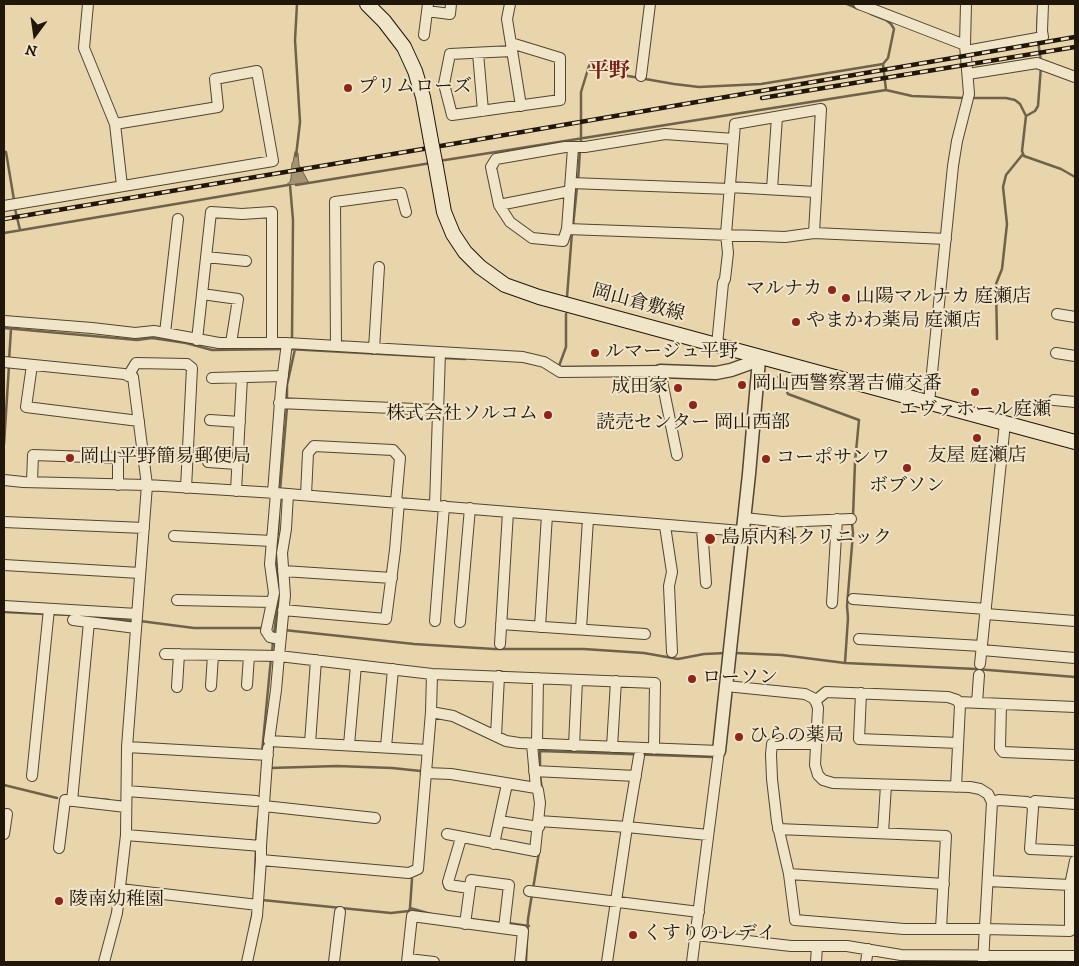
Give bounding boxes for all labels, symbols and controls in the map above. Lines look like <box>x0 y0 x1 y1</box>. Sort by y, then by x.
north arrow <box>10 10 60 60</box>
text: N <box>24 39 39 60</box>
district label: 平野 <box>588 60 630 86</box>
place label: プリムローズ <box>358 77 472 99</box>
marker: プリムローズ <box>342 82 354 94</box>
place label: マルナカ <box>746 279 822 301</box>
street label: 岡山倉敷線 <box>589 281 687 327</box>
marker: マルナカ <box>826 284 838 296</box>
place label: 山陽マルナカ 庭瀬店 <box>856 287 1031 309</box>
marker: 山陽マルナカ 庭瀬店 <box>840 292 852 304</box>
place label: やまかわ薬局 庭瀬店 <box>806 311 981 333</box>
marker: やまかわ薬局 庭瀬店 <box>790 316 802 328</box>
place label: ルマージュ平野 <box>605 342 738 364</box>
marker: ルマージュ平野 <box>589 347 601 359</box>
place label: 岡山西警察署吉備交番 <box>752 374 942 396</box>
place label: 成田家 <box>611 377 668 399</box>
marker: 岡山西警察署吉備交番 <box>736 379 748 391</box>
marker: 成田家 <box>672 382 684 394</box>
marker: エヴァホール庭瀬 <box>969 386 981 398</box>
marker: 読売センター 岡山西部 <box>687 399 699 411</box>
place label: エヴァホール庭瀬 <box>899 400 1051 422</box>
place label: 株式会社ソルコム <box>386 404 538 426</box>
marker: 株式会社ソルコム <box>542 409 554 421</box>
place label: 読売センター 岡山西部 <box>596 413 790 435</box>
marker: 友屋 庭瀬店 <box>971 432 983 444</box>
place label: 友屋 庭瀬店 <box>927 446 1027 468</box>
place label: 岡山平野簡易郵便局 <box>80 447 251 469</box>
place label: コーポサンワ <box>776 448 890 470</box>
marker: 岡山平野簡易郵便局 <box>64 452 76 464</box>
marker: コーポサンワ <box>760 453 772 465</box>
marker: ボブソン <box>901 462 913 474</box>
place label: ボブソン <box>869 476 945 498</box>
place label: 島原内科クリニック <box>721 528 892 550</box>
marker: 島原内科クリニック <box>703 532 717 546</box>
place label: ローソン <box>702 668 778 690</box>
marker: ローソン <box>686 673 698 685</box>
place label: ひらの薬局 <box>749 726 844 748</box>
marker: ひらの薬局 <box>733 731 745 743</box>
place label: 陵南幼稚園 <box>69 890 164 912</box>
marker: 陵南幼稚園 <box>53 895 65 907</box>
place label: くすりのレデイ <box>643 924 776 946</box>
marker: くすりのレデイ <box>627 929 639 941</box>

